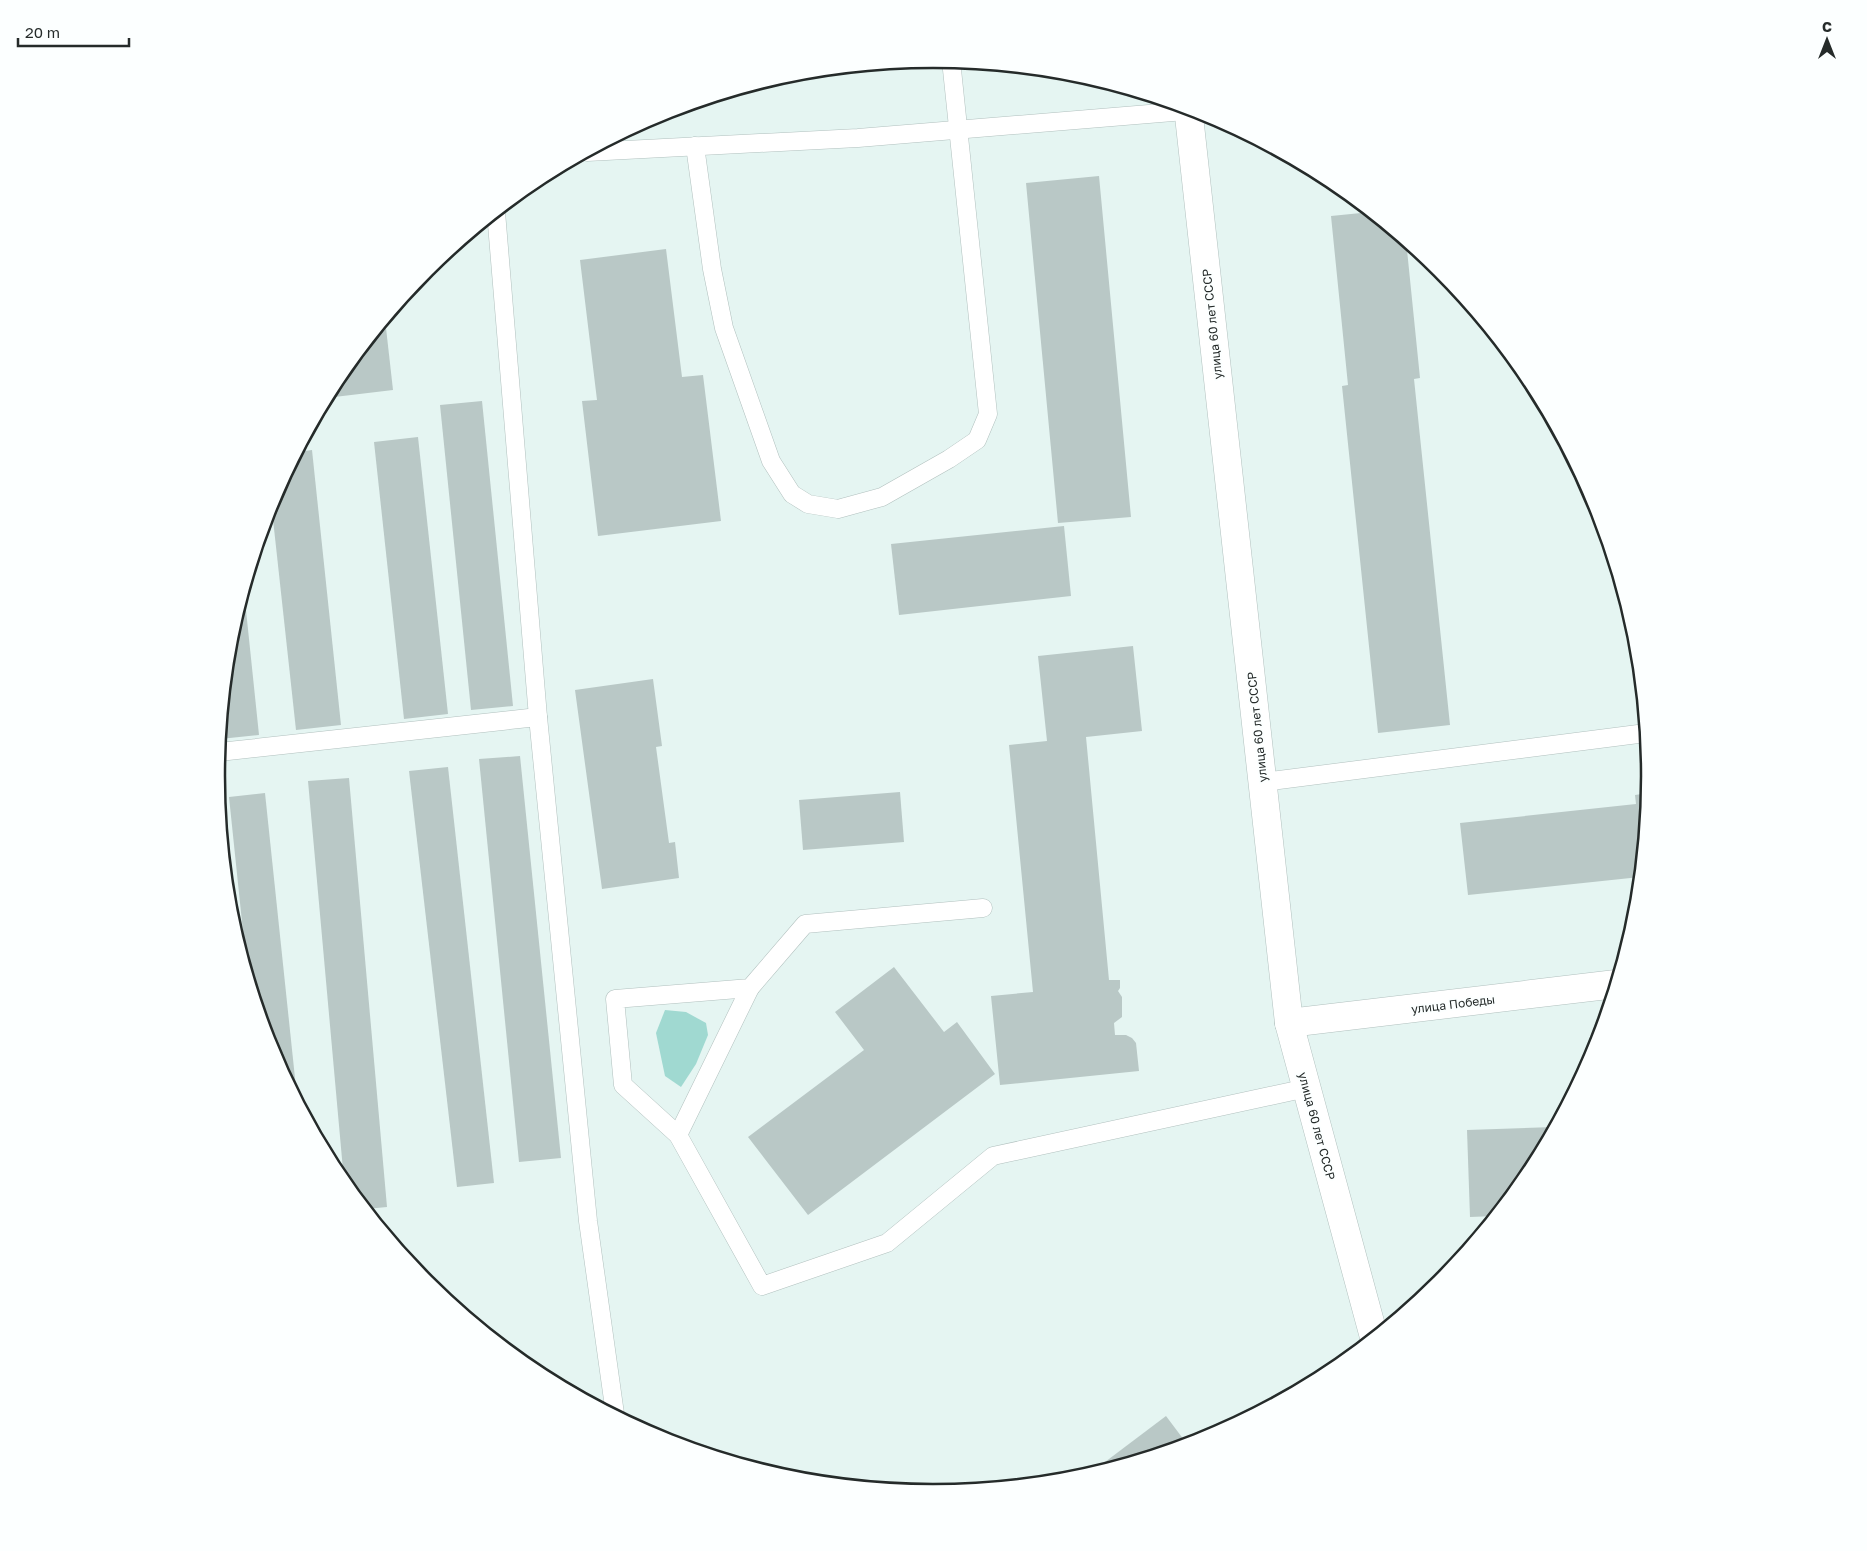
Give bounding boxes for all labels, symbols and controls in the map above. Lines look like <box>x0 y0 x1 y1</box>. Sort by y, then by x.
scale bar <box>18 15 129 47</box>
north arrow <box>1802 15 1852 65</box>
text: С <box>1822 18 1832 35</box>
text: 20 m <box>25 23 60 41</box>
street label: улица 60 лет СССР <box>1199 268 1225 380</box>
street label: улица 60 лет СССР <box>1244 671 1270 783</box>
street label: улица Победы <box>1410 991 1496 1017</box>
street label: улица 60 лет СССР <box>1295 1070 1339 1182</box>

